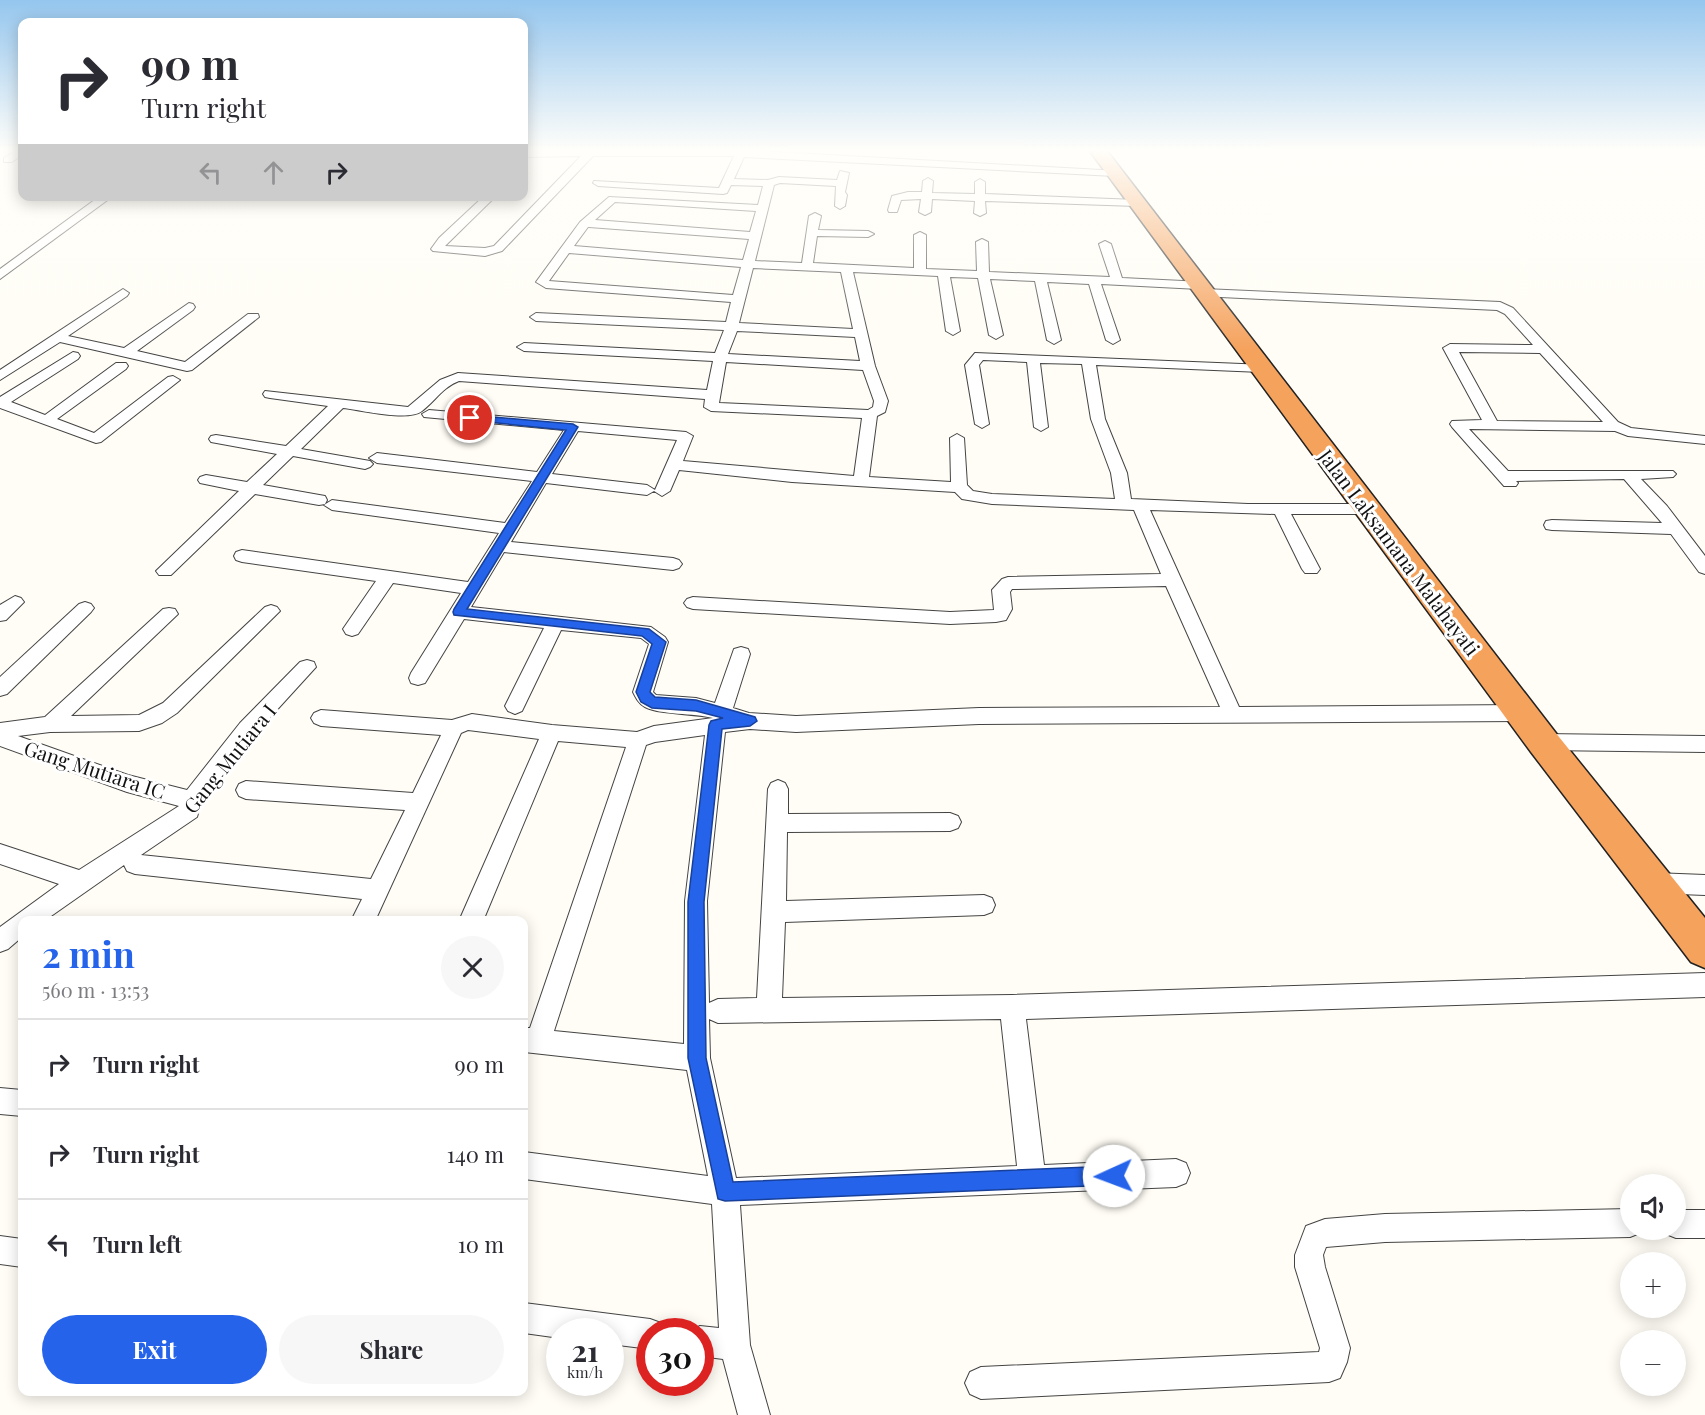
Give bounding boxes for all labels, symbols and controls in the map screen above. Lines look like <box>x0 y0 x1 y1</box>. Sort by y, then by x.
text: 90 m <box>141 35 239 91</box>
icon: right <box>42 42 120 120</box>
text: Turn right <box>141 89 266 125</box>
icon: left <box>194 156 227 189</box>
icon: ahead <box>257 156 290 189</box>
icon: right <box>320 156 353 189</box>
pin <box>444 392 495 443</box>
icon: arrive <box>453 401 486 434</box>
street label: Jalan Laksamana Malahayati <box>1313 442 1487 661</box>
street label: Gang Mutiara I <box>177 698 281 818</box>
street label: Gang Mutiara IC <box>21 733 169 805</box>
text: 2 min <box>42 929 135 977</box>
button: close <box>441 936 504 999</box>
text: 560 m · 13:53 <box>42 976 149 1003</box>
icon: right <box>42 1048 75 1081</box>
text: Turn right <box>93 1049 199 1079</box>
text: 90 m <box>455 1049 504 1079</box>
icon: right <box>42 1138 75 1171</box>
text: Turn right <box>93 1139 199 1169</box>
text: 140 m <box>447 1139 504 1169</box>
position arrow <box>1082 1144 1146 1208</box>
map controls <box>1620 1174 1686 1396</box>
button: sound <box>1620 1174 1686 1240</box>
icon: left <box>42 1228 75 1261</box>
text: Turn left <box>93 1229 182 1259</box>
text: 10 m <box>458 1229 504 1259</box>
button: + <box>1620 1252 1686 1318</box>
button: Exit <box>42 1315 267 1384</box>
button: Share <box>279 1315 504 1384</box>
speed limit sign: 30 <box>636 1318 714 1396</box>
text: 21 <box>571 1330 599 1370</box>
button: − <box>1620 1330 1686 1396</box>
text: km/h <box>567 1362 603 1382</box>

